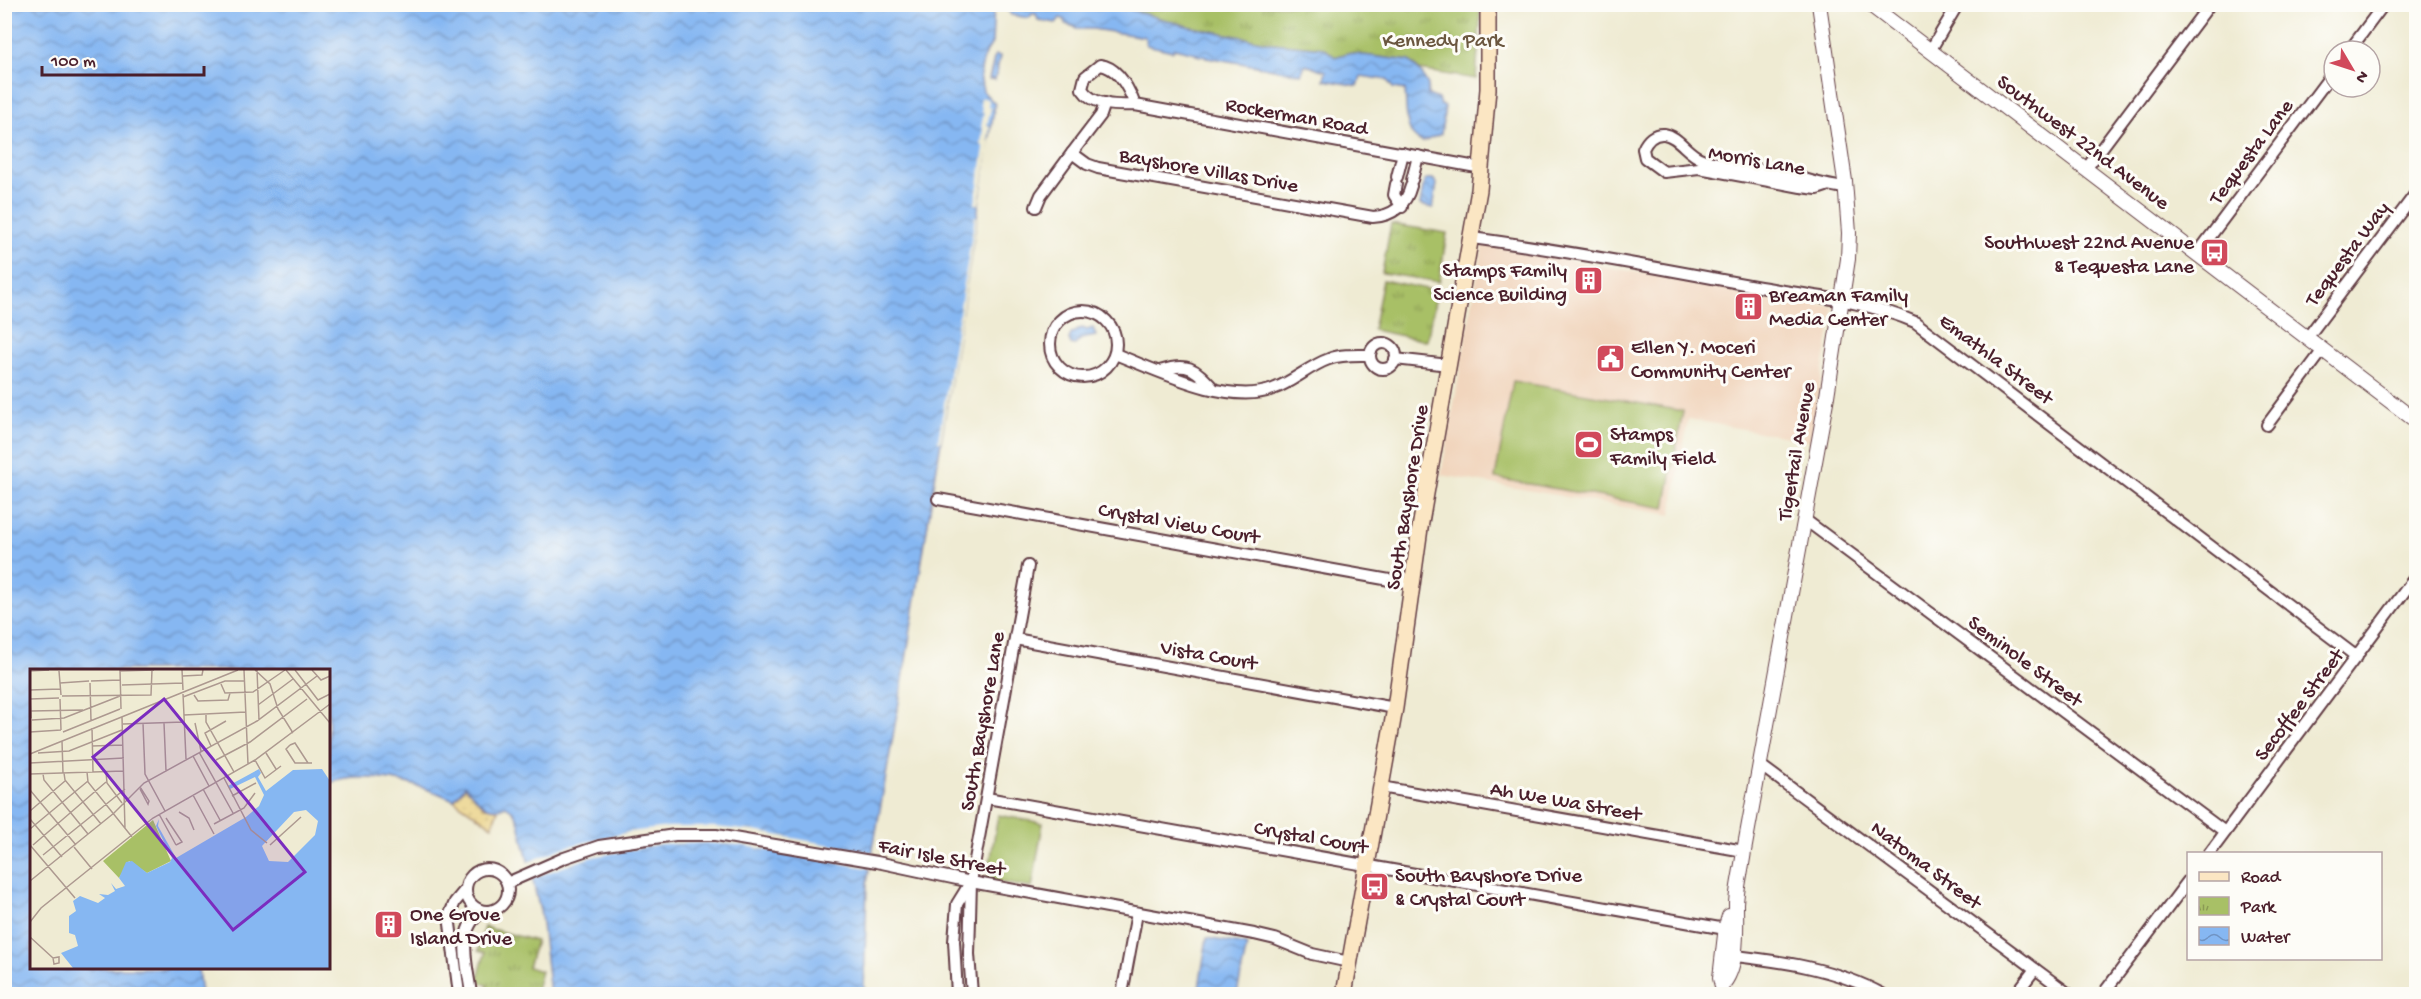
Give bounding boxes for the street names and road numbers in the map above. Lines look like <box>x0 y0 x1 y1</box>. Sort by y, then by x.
street label: Southwest 22nd Avenue <box>1991 71 2174 218</box>
street label: Rockerman Road <box>1223 94 1371 144</box>
street label: Tequesta Lane <box>2205 95 2301 211</box>
street label: Morris Lane <box>1706 142 1808 183</box>
street label: Bayshore Villas Drive <box>1116 144 1301 201</box>
street label: Tequesta Way <box>2301 198 2396 313</box>
street label: Emathla Street <box>1933 310 2059 413</box>
street label: Tigertail Avenue <box>1774 379 1823 524</box>
street label: South Bayshore Drive <box>1382 402 1437 592</box>
street label: Crystal View Court <box>1096 499 1263 552</box>
street label: Seminole Street <box>1962 611 2088 716</box>
street label: South Bayshore Lane <box>956 629 1013 813</box>
street label: Vista Court <box>1157 637 1261 679</box>
street label: Secoffee Street <box>2250 643 2353 767</box>
street label: Ah We Wa Street <box>1488 778 1645 829</box>
street label: Crystal Court <box>1252 817 1372 862</box>
street label: Natoma Street <box>1865 817 1987 918</box>
street label: Fair Isle Street <box>875 835 1009 884</box>

